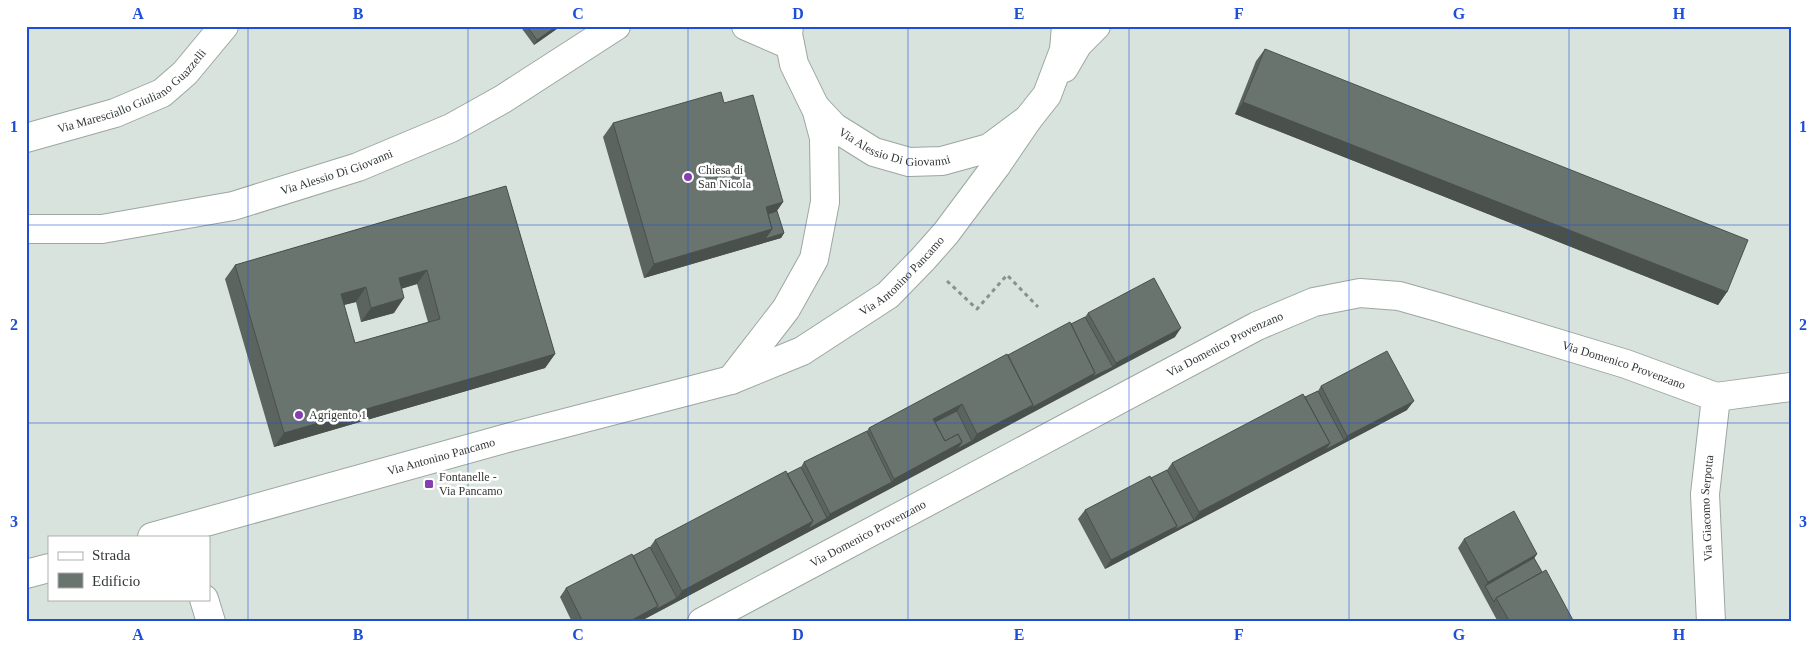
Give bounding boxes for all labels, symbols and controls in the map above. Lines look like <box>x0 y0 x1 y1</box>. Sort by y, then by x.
text: A <box>132 5 144 22</box>
text: B <box>353 5 364 22</box>
text: C <box>572 5 584 22</box>
text: D <box>792 5 804 22</box>
text: E <box>1014 5 1024 22</box>
text: F <box>1234 5 1244 22</box>
text: G <box>1453 5 1466 22</box>
text: H <box>1673 5 1686 22</box>
street label: Via Maresciallo Giuliano Guazzelli <box>56 46 209 136</box>
text: 1 <box>10 118 18 135</box>
text: 1 <box>1799 118 1807 135</box>
street label: Via Alessio Di Giovanni <box>836 125 952 169</box>
street label: Via Alessio Di Giovanni <box>279 146 395 198</box>
place label: Chiesa di San Nicola <box>698 163 752 191</box>
marker: Chiesa di San Nicola <box>682 171 694 183</box>
street label: Via Antonino Pancamo <box>857 233 947 319</box>
street label: Via Domenico Provenzano <box>1164 309 1285 380</box>
text: 2 <box>10 316 18 333</box>
text: 2 <box>1799 316 1807 333</box>
street label: Via Domenico Provenzano <box>1560 338 1687 392</box>
place label: Agrigento 1 <box>309 408 367 422</box>
marker: Agrigento 1 <box>293 409 305 421</box>
street label: Via Antonino Pancamo <box>385 435 497 478</box>
street label: Via Giacomo Serpotta <box>1698 454 1716 562</box>
place label: Fontanelle - Via Pancamo <box>439 470 503 498</box>
marker: Fontanelle - Via Pancamo <box>423 478 435 490</box>
street label: Via Domenico Provenzano <box>808 497 928 570</box>
text: 3 <box>10 513 18 530</box>
text: 3 <box>1799 513 1807 530</box>
legend <box>48 536 210 600</box>
text: Strada <box>92 547 131 563</box>
text: Edificio <box>92 573 140 589</box>
text: A <box>132 626 144 643</box>
text: B <box>353 626 364 643</box>
text: C <box>572 626 584 643</box>
text: D <box>792 626 804 643</box>
text: E <box>1014 626 1024 643</box>
text: F <box>1234 626 1244 643</box>
text: G <box>1453 626 1466 643</box>
text: H <box>1673 626 1686 643</box>

